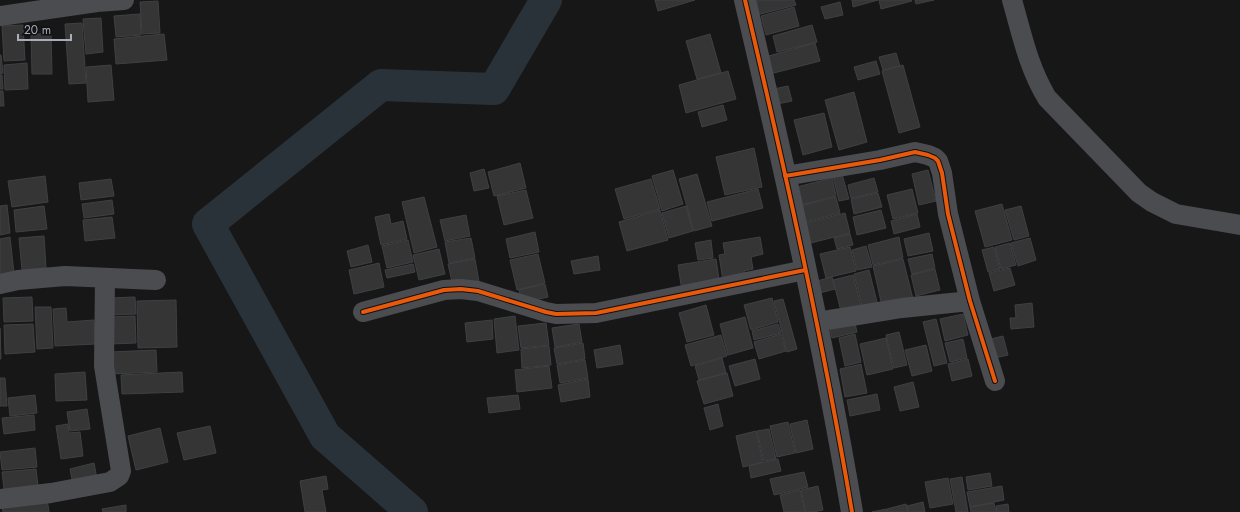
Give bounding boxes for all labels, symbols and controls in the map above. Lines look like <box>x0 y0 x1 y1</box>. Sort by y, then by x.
scale bar <box>18 16 71 42</box>
text: 20 m <box>24 21 51 39</box>

